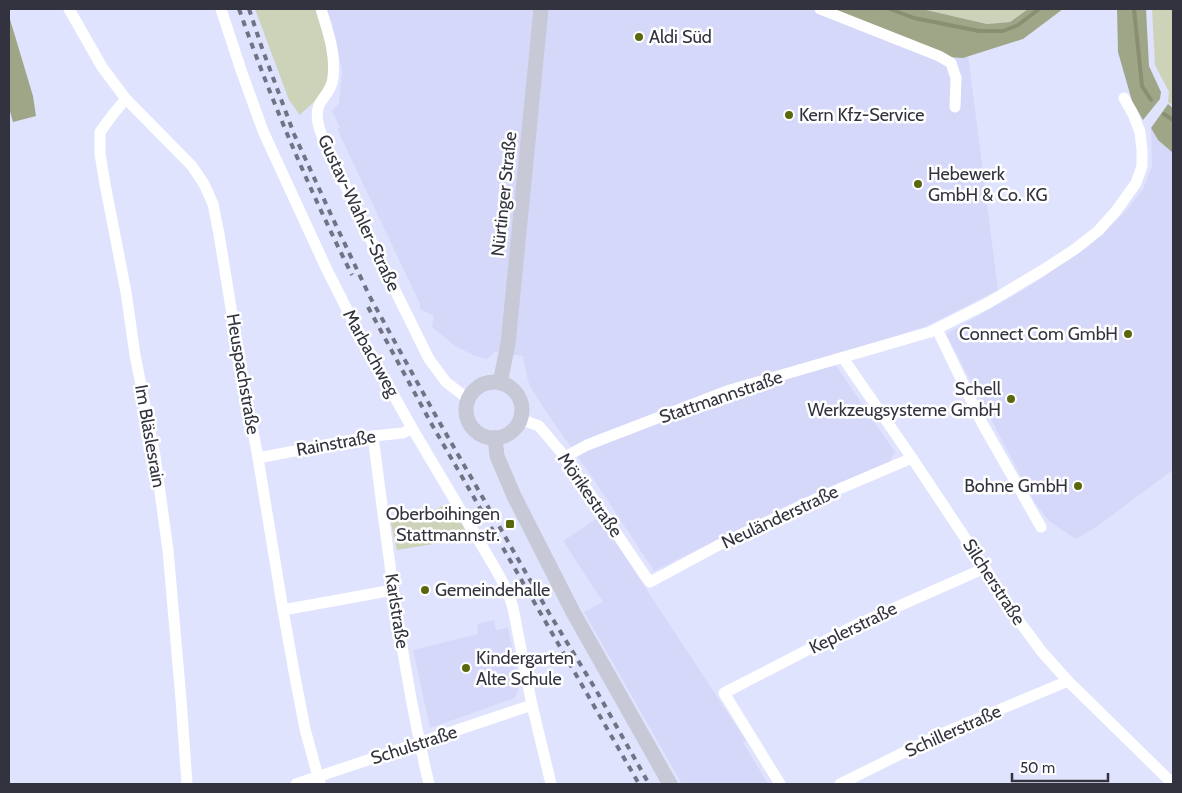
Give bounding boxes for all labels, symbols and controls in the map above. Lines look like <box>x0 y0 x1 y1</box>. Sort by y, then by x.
place label: Aldi Süd <box>649 26 712 48</box>
marker: Aldi Süd <box>633 31 645 43</box>
place label: Kern Kfz-Service <box>799 104 925 126</box>
marker: Kern Kfz-Service <box>783 109 795 121</box>
street label: Nürtinger Straße <box>487 130 521 258</box>
street label: Gustav-Wahler-Straße <box>313 131 405 295</box>
place label: Hebewerk GmbH & Co. KG <box>928 163 1048 206</box>
marker: Hebewerk GmbH & Co. KG <box>912 178 924 190</box>
street label: Marbachweg <box>338 306 404 401</box>
street label: Heuspachstraße <box>222 312 264 436</box>
place label: Connect Com GmbH <box>959 323 1118 345</box>
marker: Connect Com GmbH <box>1122 328 1134 340</box>
street label: Stattmannstraße <box>657 366 785 428</box>
place label: Schell Werkzeugsysteme GmbH <box>807 378 1002 421</box>
street label: Im Bläslesrain <box>130 383 170 489</box>
marker: Schell Werkzeugsysteme GmbH <box>1005 393 1017 405</box>
street label: Rainstraße <box>294 425 378 461</box>
street label: Mörikestraße <box>553 449 627 541</box>
place label: Bohne GmbH <box>964 475 1068 497</box>
street label: Neuländerstraße <box>718 480 842 554</box>
marker: Bohne GmbH <box>1072 480 1084 492</box>
place label: Oberboihingen Stattmannstr. <box>386 503 500 546</box>
marker: Oberboihingen Stattmannstr. <box>504 518 516 530</box>
street label: Silcherstraße <box>958 535 1030 629</box>
street label: Karlstraße <box>380 572 414 650</box>
place label: Gemeindehalle <box>435 579 550 601</box>
marker: Gemeindehalle <box>419 584 431 596</box>
street label: Keplerstraße <box>805 597 901 659</box>
place label: Kindergarten Alte Schule <box>476 647 574 690</box>
marker: Kindergarten Alte Schule <box>460 662 472 674</box>
street label: Schillerstraße <box>902 700 1004 762</box>
street label: Schulstraße <box>368 721 460 769</box>
scale bar <box>1012 750 1108 782</box>
text: 50 m <box>1020 759 1055 777</box>

